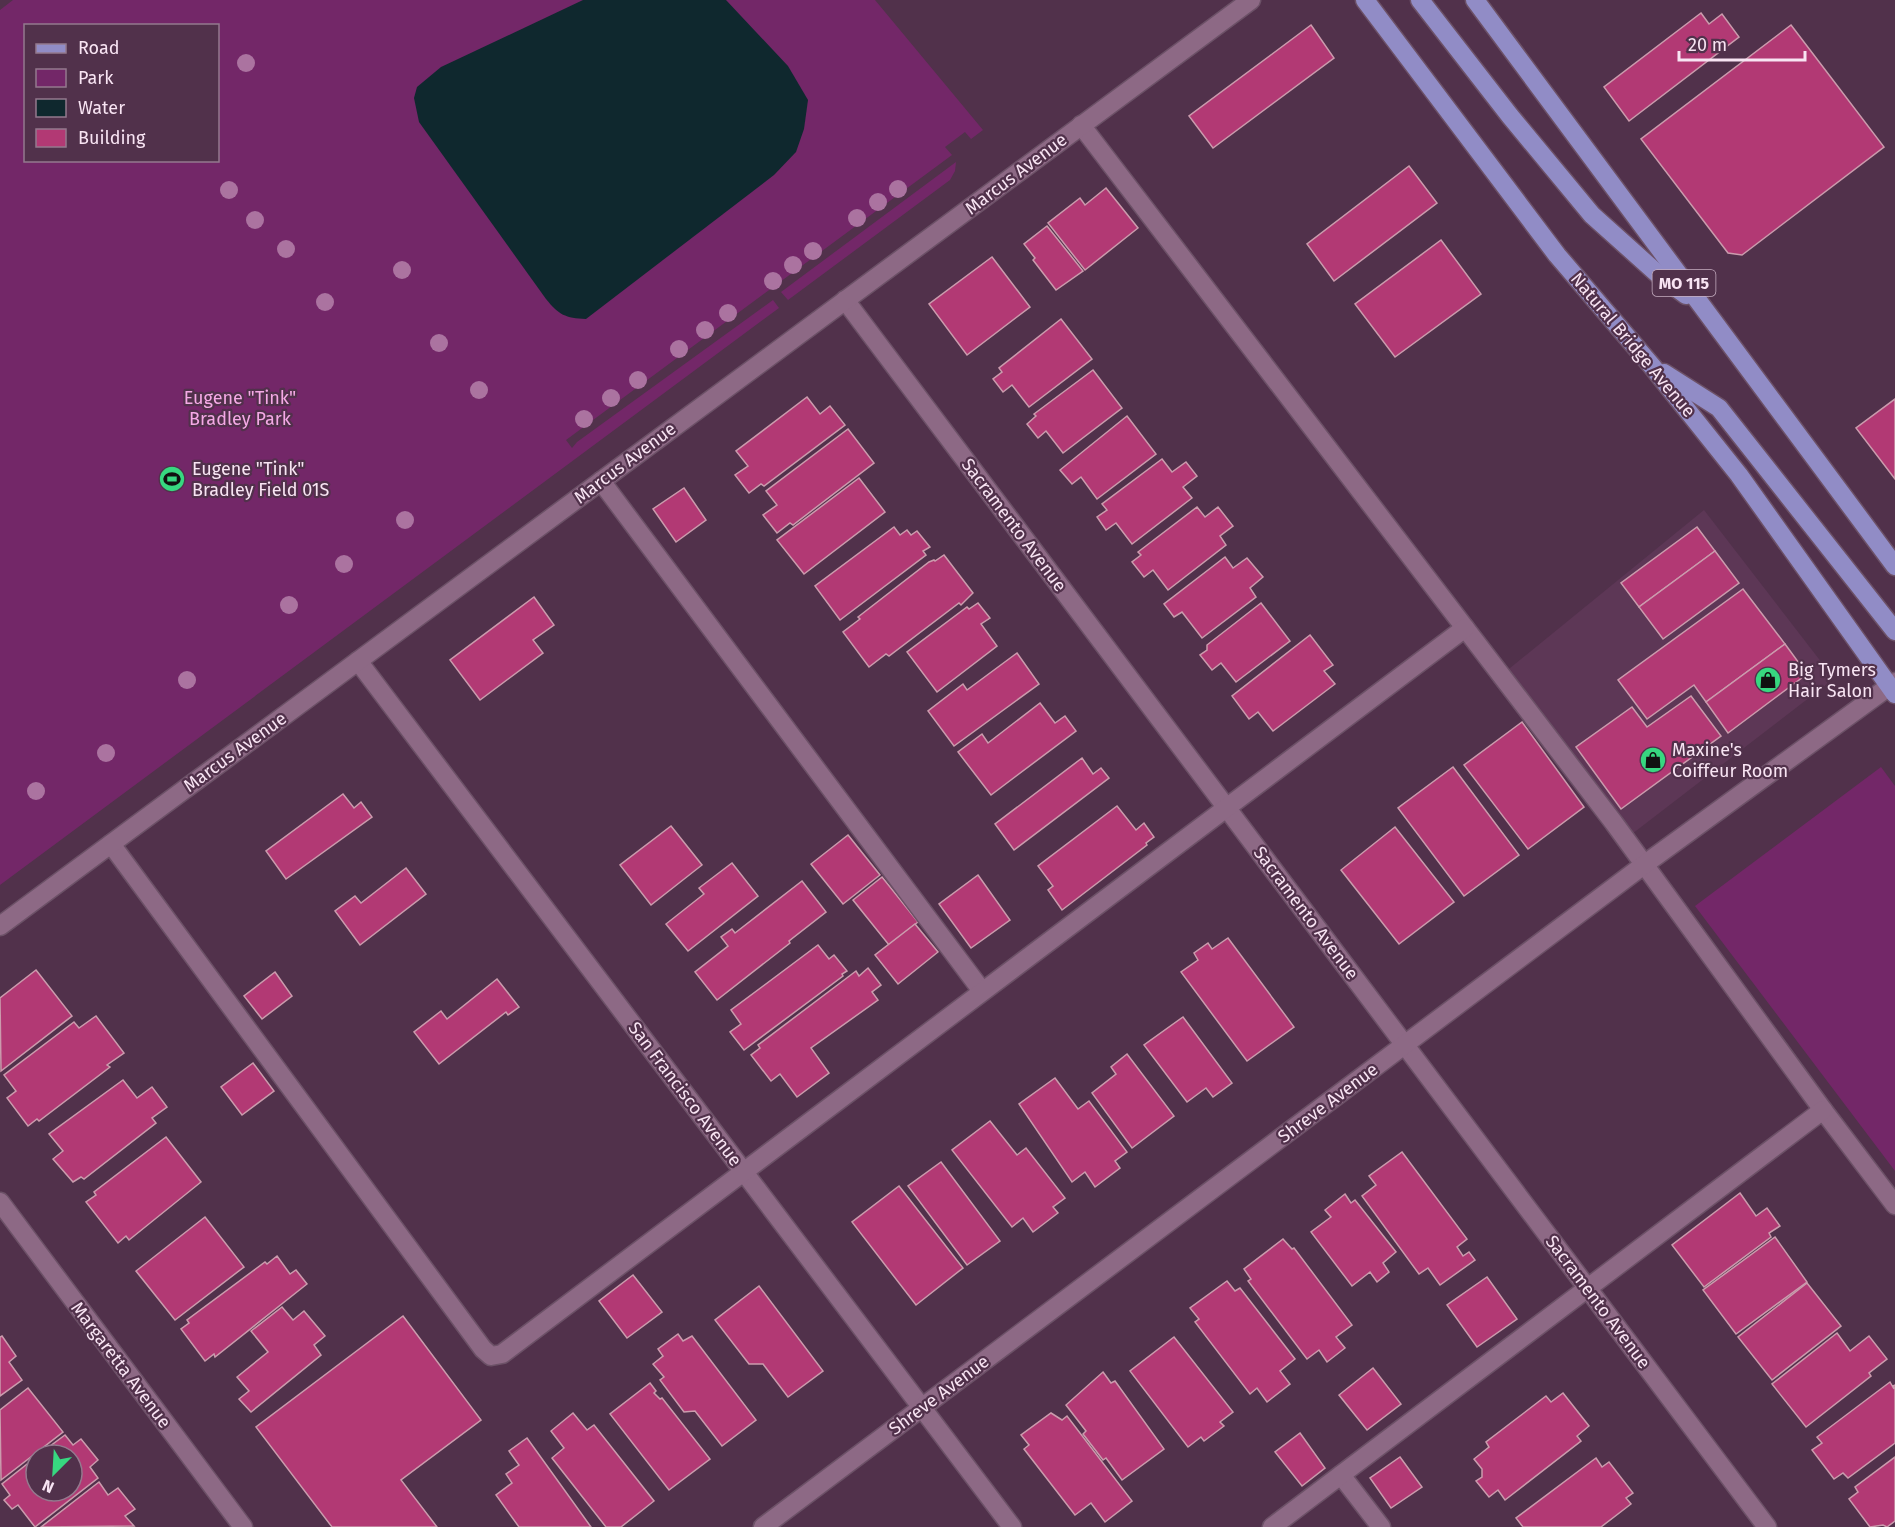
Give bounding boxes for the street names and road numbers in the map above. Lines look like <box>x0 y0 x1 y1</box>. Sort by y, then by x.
street label: Marcus Avenue <box>961 128 1071 220</box>
street label: Natural Bridge Avenue <box>1566 268 1700 422</box>
road number: MO 115 <box>1652 270 1716 296</box>
street label: Marcus Avenue <box>570 417 680 509</box>
street label: Sacramento Avenue <box>957 454 1071 596</box>
street label: Marcus Avenue <box>179 707 291 797</box>
street label: Sacramento Avenue <box>1249 842 1363 984</box>
street label: San Francisco Avenue <box>624 1017 746 1171</box>
street label: Shreve Avenue <box>1274 1058 1382 1148</box>
street label: Sacramento Avenue <box>1541 1231 1655 1373</box>
street label: Margaretta Avenue <box>66 1297 176 1433</box>
street label: Shreve Avenue <box>885 1350 993 1440</box>

